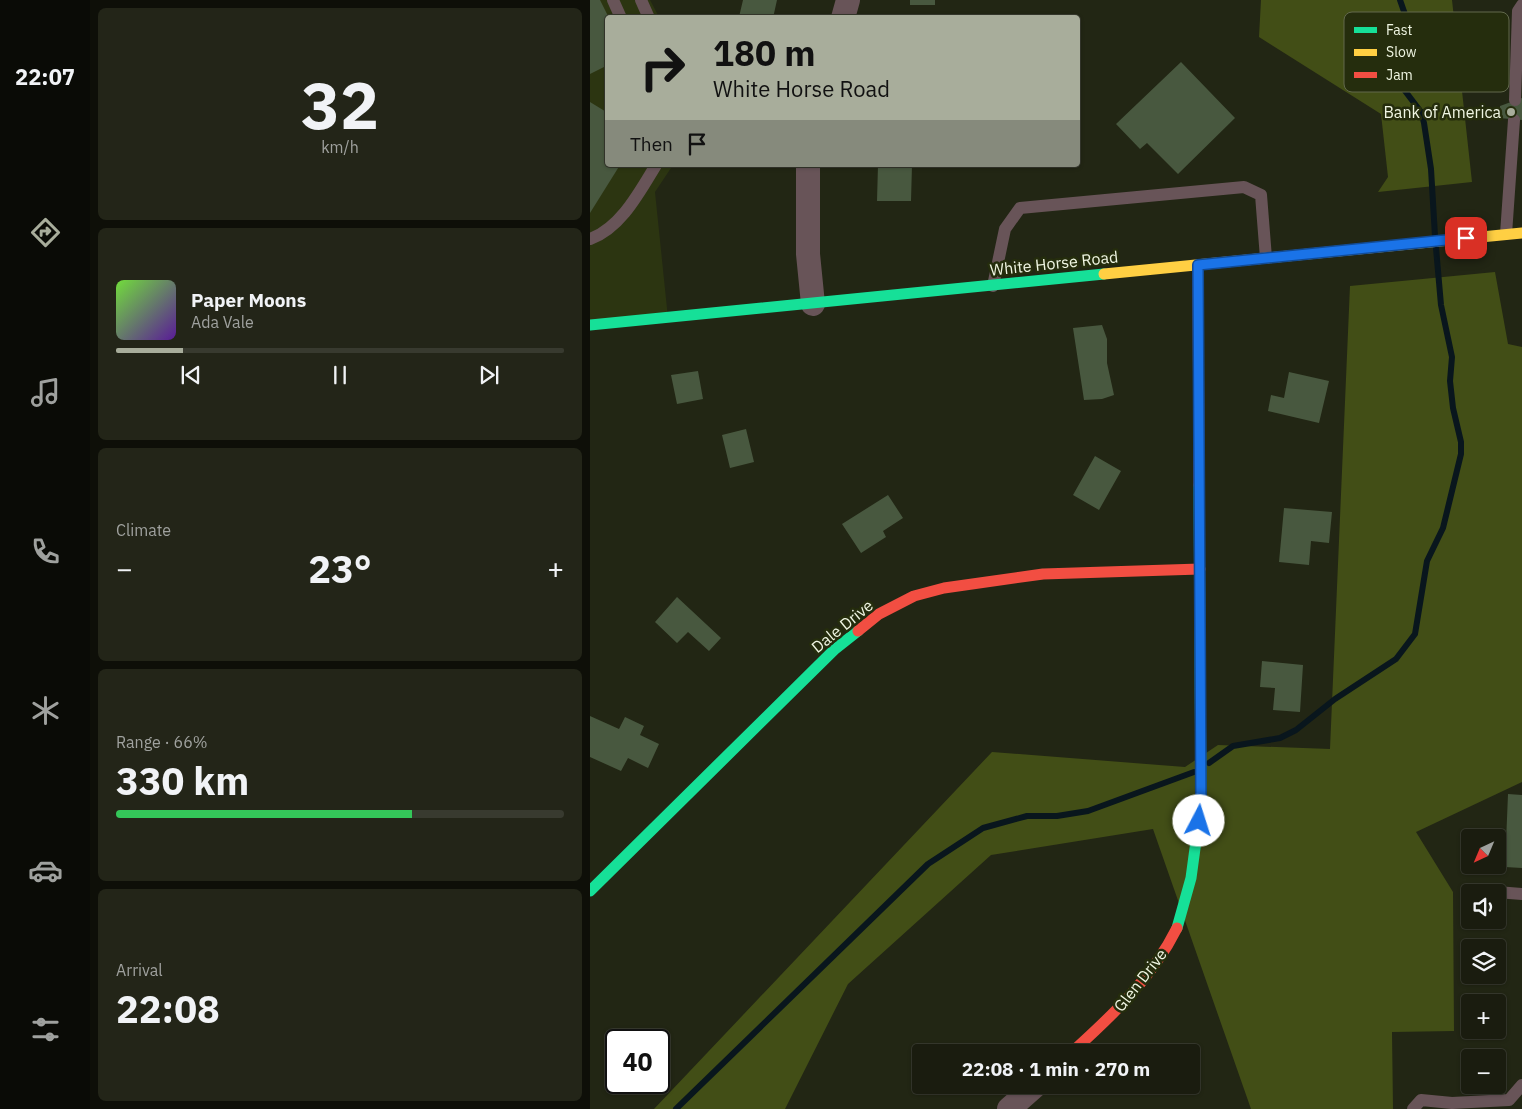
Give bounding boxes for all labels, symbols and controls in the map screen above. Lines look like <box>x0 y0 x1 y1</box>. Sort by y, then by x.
legend <box>1344 12 1509 92</box>
text: Fast <box>1386 21 1412 39</box>
text: 180 m <box>713 30 816 76</box>
icon: right <box>630 35 695 100</box>
text: Slow <box>1386 43 1417 61</box>
text: 22:07 <box>15 62 75 91</box>
text: 32 <box>301 62 379 147</box>
text: Jam <box>1386 66 1413 84</box>
text: White Horse Road <box>713 74 890 103</box>
place label: Bank of America <box>1383 102 1501 122</box>
marker: Bank of America <box>1505 106 1517 118</box>
icon: arrive <box>683 130 711 158</box>
text: Then <box>630 132 673 156</box>
text: km/h <box>321 137 359 157</box>
icon: directions <box>28 215 63 250</box>
pin <box>1445 217 1487 259</box>
icon: arrive <box>1452 224 1480 252</box>
street label: White Horse Road <box>989 246 1119 280</box>
text: Paper Moons <box>191 288 306 312</box>
text: Ada Vale <box>191 312 254 332</box>
icon: previous <box>177 361 205 389</box>
icon: pause <box>326 361 354 389</box>
icon: next <box>475 361 503 389</box>
icon: music <box>28 375 63 410</box>
text: Climate <box>116 520 171 540</box>
icon: phone <box>28 534 63 569</box>
text: 23° <box>308 544 372 593</box>
text: − <box>116 550 133 587</box>
text: + <box>547 550 564 587</box>
street label: Dale Drive <box>807 595 877 657</box>
icon: climate <box>28 693 63 728</box>
text: Range · 66% <box>116 732 208 752</box>
text: 330 km <box>116 756 249 805</box>
position arrow <box>1172 794 1224 846</box>
north arrow <box>1461 829 1506 874</box>
map controls <box>1461 829 1506 1094</box>
icon: car <box>28 853 63 888</box>
button: sound <box>1461 884 1506 929</box>
button: layers <box>1461 939 1506 984</box>
street label: Glen Drive <box>1109 944 1171 1015</box>
text: Arrival <box>116 960 163 980</box>
text: 22:08 <box>116 984 220 1033</box>
button: + <box>1461 994 1506 1039</box>
icon: filters <box>28 1012 63 1047</box>
speed limit sign: 40 <box>605 1029 670 1094</box>
button: − <box>1461 1049 1506 1094</box>
text: 22:08 · 1 min · 270 m <box>962 1057 1150 1081</box>

